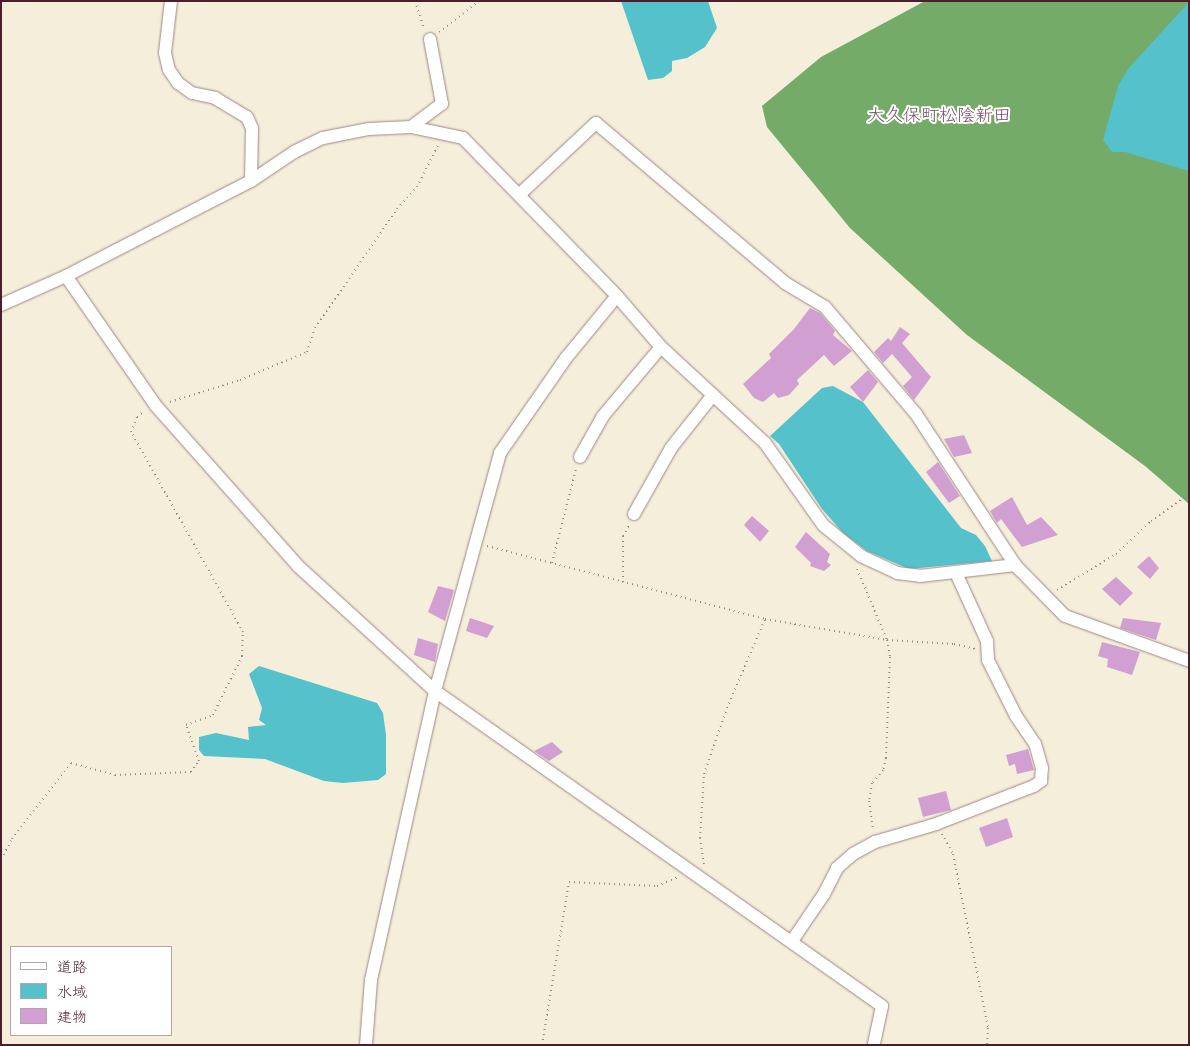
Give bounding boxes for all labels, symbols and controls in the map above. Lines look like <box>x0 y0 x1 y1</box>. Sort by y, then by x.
district label: 大久保町松陰新田 <box>867 103 1011 125</box>
legend <box>10 946 172 1036</box>
text: 道路 <box>57 956 87 976</box>
text: 水域 <box>57 981 87 1001</box>
text: 建物 <box>57 1006 87 1026</box>

